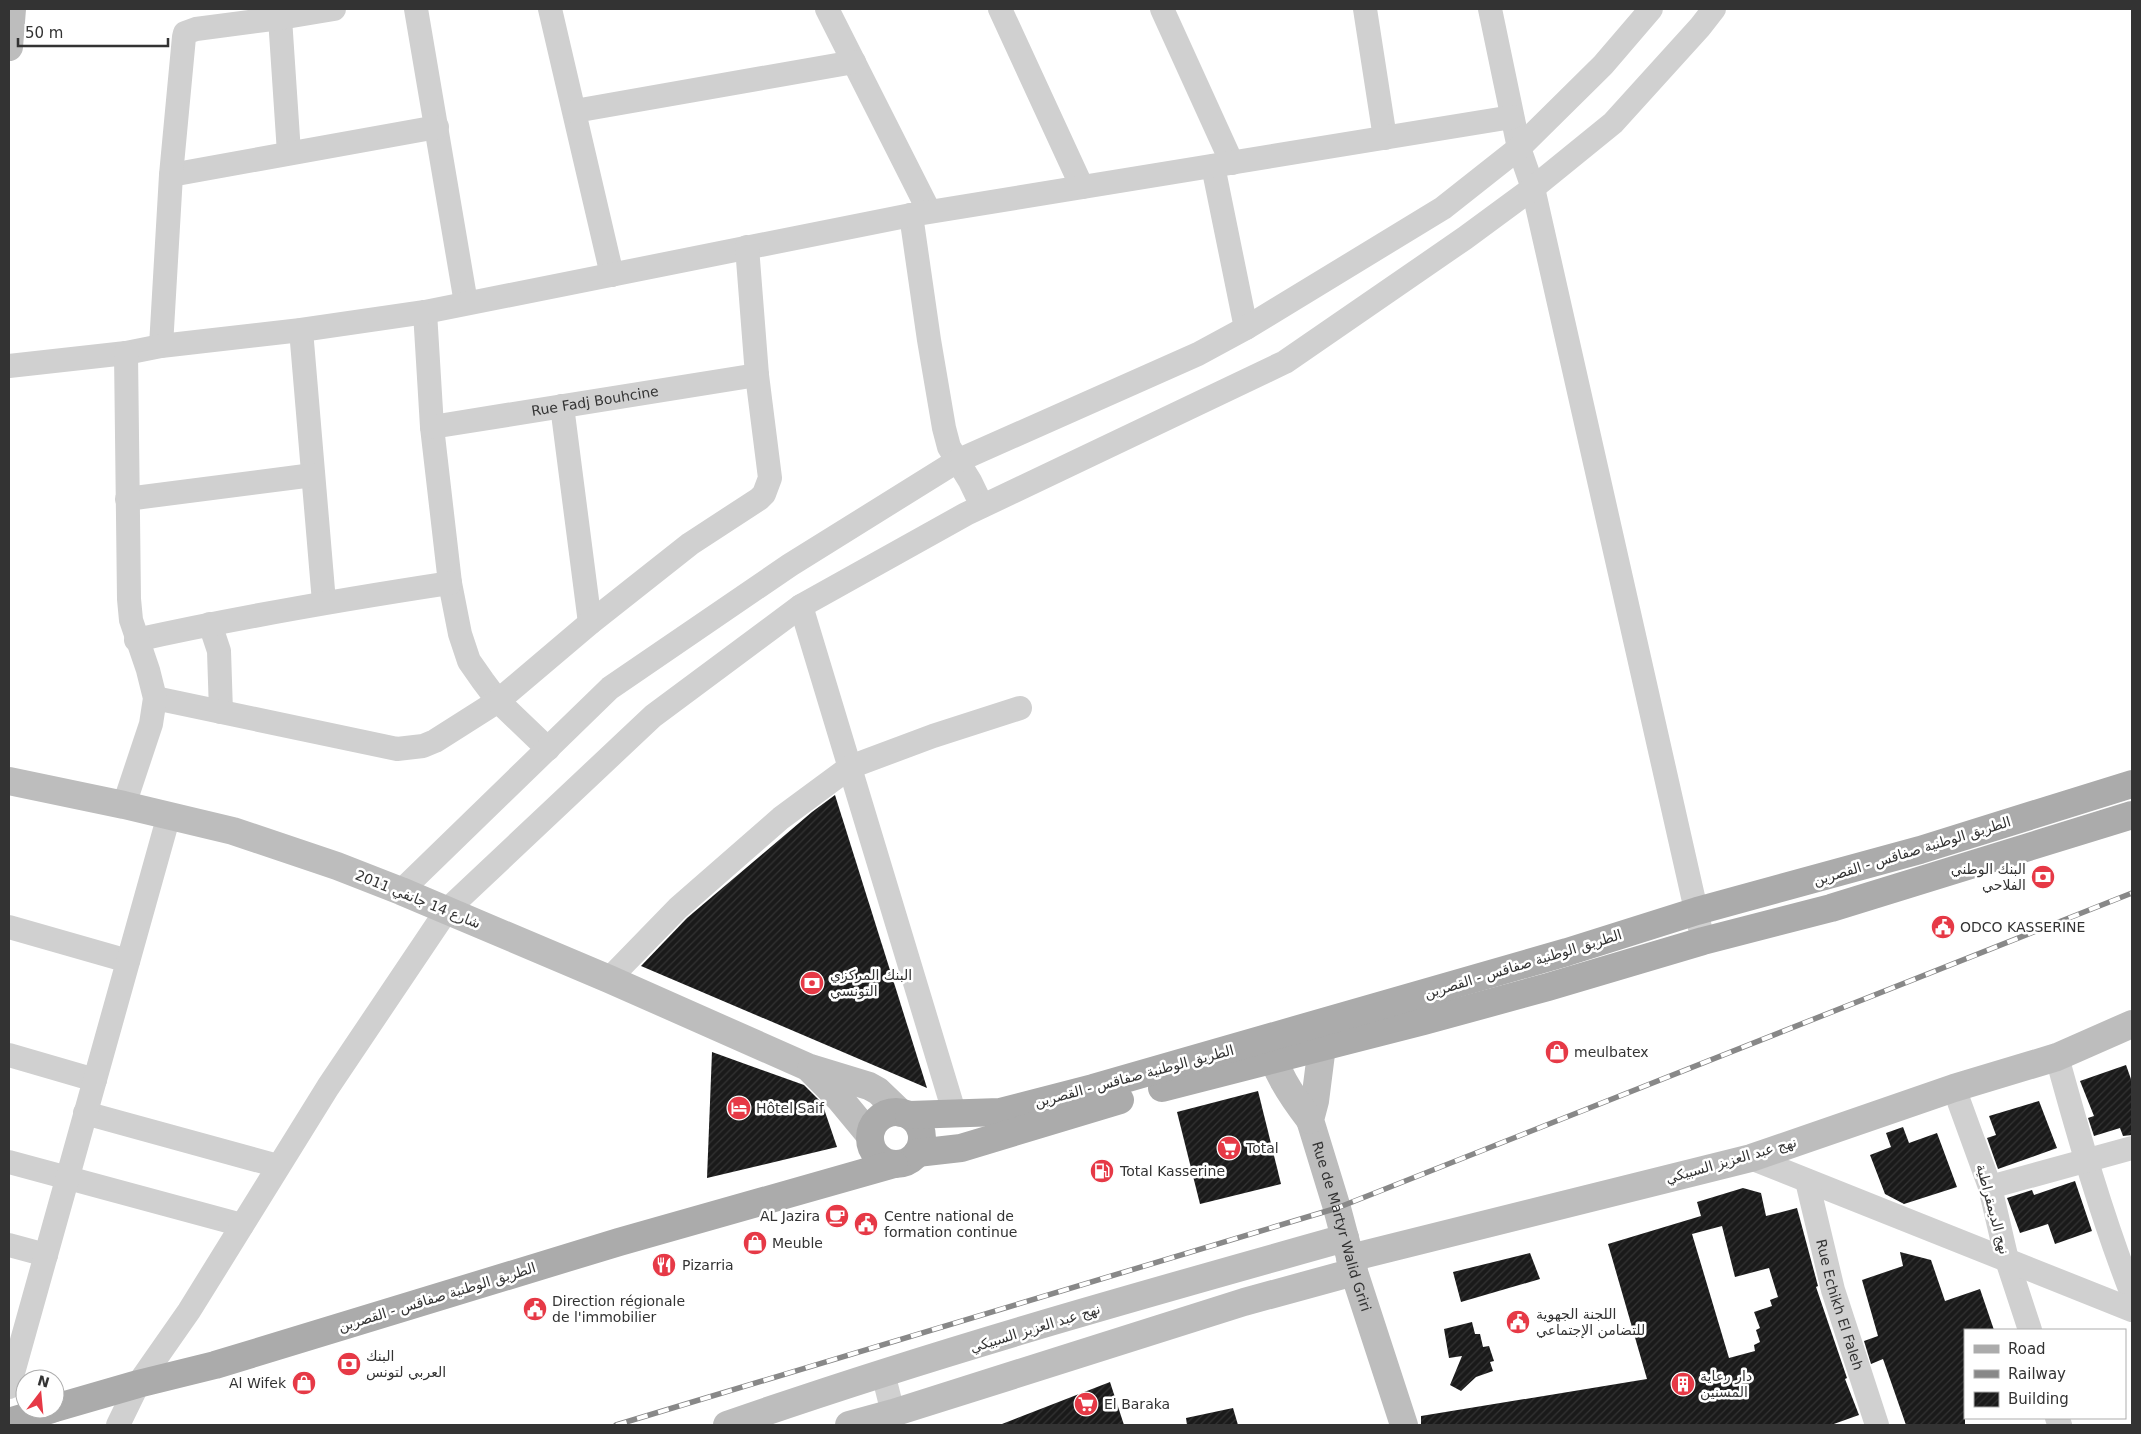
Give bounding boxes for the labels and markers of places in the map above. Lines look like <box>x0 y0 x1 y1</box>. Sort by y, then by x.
place label: البنك الوطني الفلاحي <box>1951 861 2026 894</box>
bank icon: البنك الوطني الفلاحي <box>2030 864 2056 890</box>
public building icon: ODCO KASSERINE <box>1930 914 1956 940</box>
place label: ODCO KASSERINE <box>1960 919 2085 935</box>
place label: البنك المركزي التونسي <box>830 967 912 1000</box>
bank icon: البنك المركزي التونسي <box>799 970 825 996</box>
shop icon: meulbatex <box>1544 1039 1570 1065</box>
place label: meulbatex <box>1574 1044 1649 1060</box>
hotel icon: Hôtel Saif <box>726 1095 752 1121</box>
place label: Hôtel Saif <box>756 1100 825 1116</box>
supermarket icon: Total <box>1216 1135 1242 1161</box>
place label: Total <box>1245 1140 1279 1156</box>
fuel station icon: Total Kasserine <box>1089 1158 1115 1184</box>
place label: Total Kasserine <box>1119 1163 1225 1179</box>
cafe icon: AL Jazira <box>824 1203 850 1229</box>
place label: AL Jazira <box>760 1208 820 1224</box>
place label: Centre national de formation continue <box>884 1208 1017 1240</box>
public building icon: Centre national de formation continue <box>853 1211 879 1237</box>
shop icon: Meuble <box>742 1230 768 1256</box>
place label: Meuble <box>772 1235 823 1251</box>
restaurant icon: Pizarria <box>651 1252 677 1278</box>
place label: Pizarria <box>682 1257 734 1273</box>
place label: Direction régionale de l'immobilier <box>552 1293 685 1325</box>
public building icon: Direction régionale de l'immobilier <box>522 1296 548 1322</box>
place label: اللجنة الجهوية للتضامن الإجتماعي <box>1536 1306 1645 1339</box>
public building icon: اللجنة الجهوية للتضامن الإجتماعي <box>1505 1309 1531 1335</box>
place label: البنك العربي لتونس <box>366 1348 446 1381</box>
bank icon: البنك العربي لتونس <box>336 1351 362 1377</box>
place label: دار رعاية المسنين <box>1700 1368 1752 1401</box>
shop icon: Al Wifek <box>291 1370 317 1396</box>
building icon: دار رعاية المسنين <box>1670 1371 1696 1397</box>
place label: Al Wifek <box>229 1375 287 1391</box>
supermarket icon: El Baraka <box>1073 1391 1099 1417</box>
place label: El Baraka <box>1104 1396 1170 1412</box>

